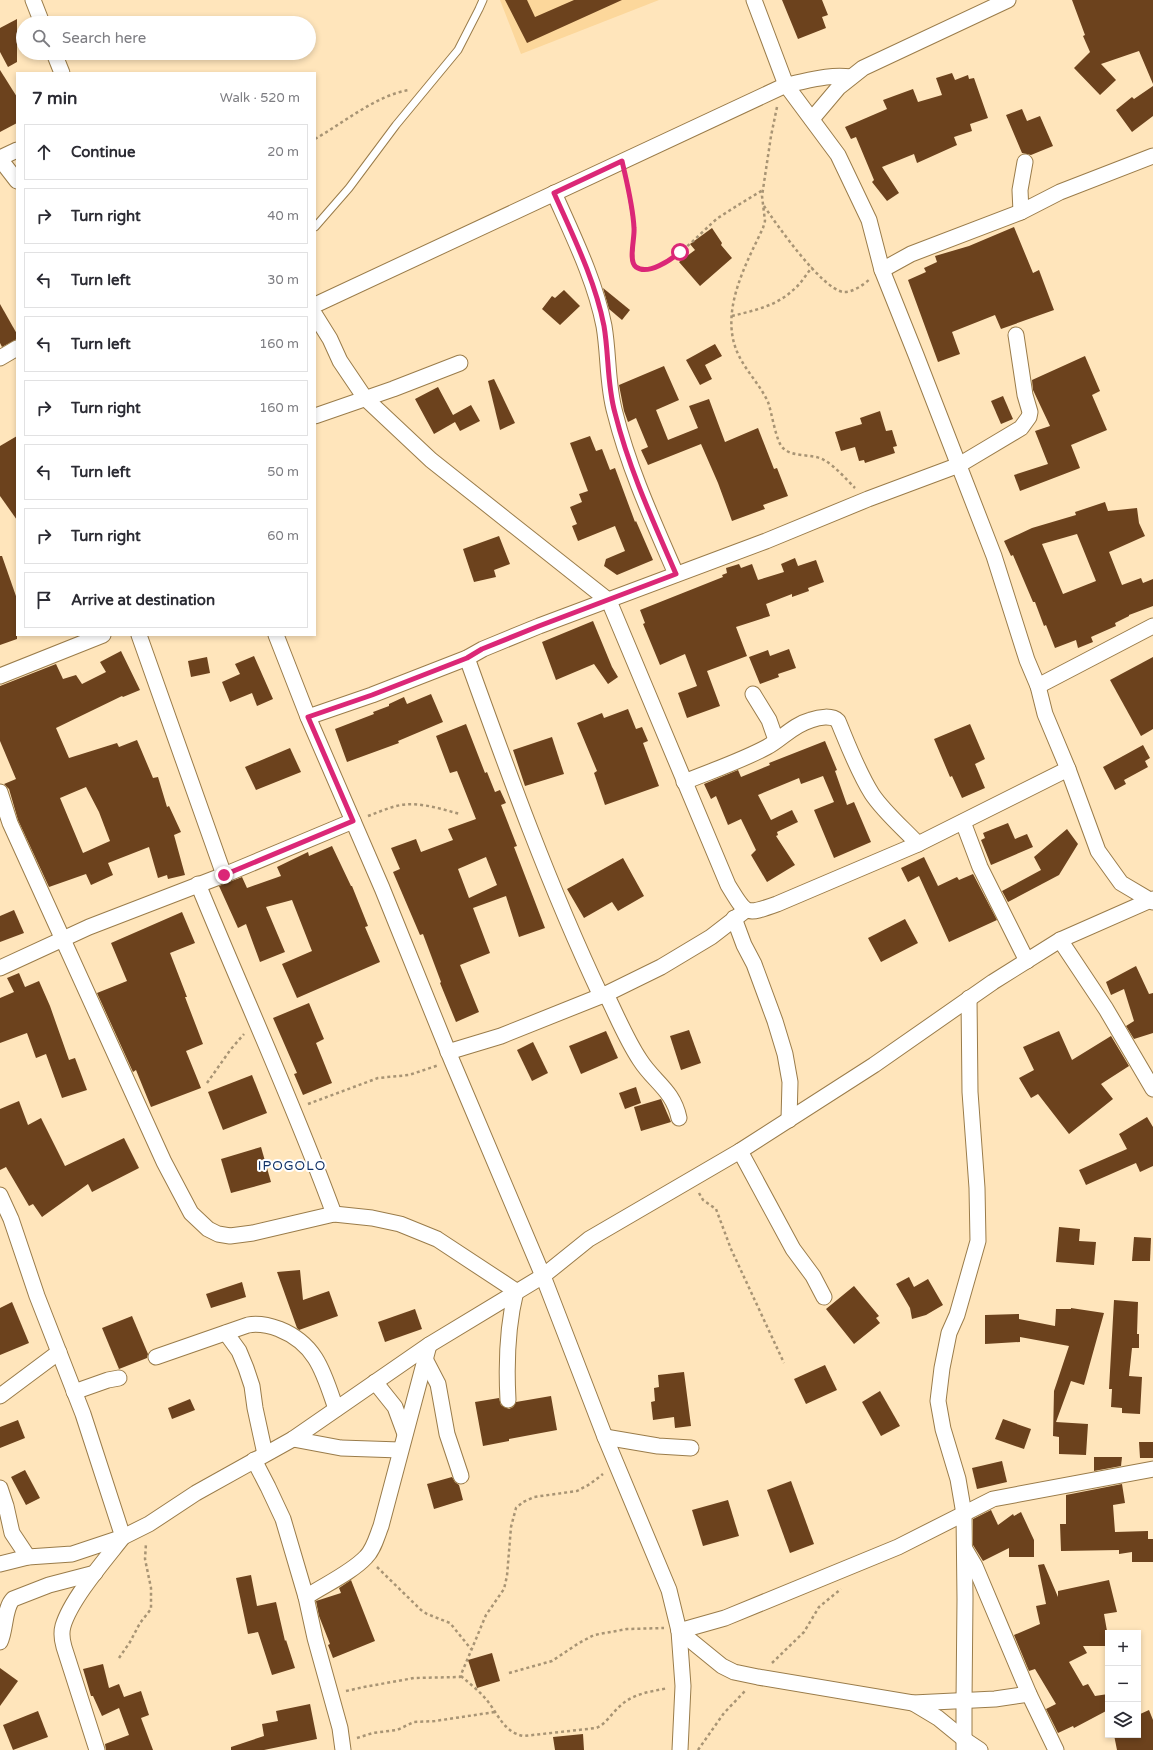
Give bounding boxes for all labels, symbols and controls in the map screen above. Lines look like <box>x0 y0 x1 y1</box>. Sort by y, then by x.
search box <box>16 16 316 60</box>
icon: search <box>30 27 52 49</box>
text: Search here <box>62 29 146 47</box>
text: 7 min <box>32 88 77 109</box>
text: Walk · 520 m <box>220 90 300 106</box>
icon: ahead <box>33 141 55 163</box>
text: Continue <box>71 143 135 161</box>
text: 20 m <box>267 144 299 160</box>
icon: right <box>33 205 55 227</box>
text: Turn right <box>71 207 141 225</box>
text: 40 m <box>267 208 299 224</box>
route start <box>671 243 689 261</box>
icon: left <box>33 269 55 291</box>
text: Turn left <box>71 271 131 289</box>
text: 30 m <box>267 272 299 288</box>
icon: left <box>33 333 55 355</box>
text: Turn left <box>71 335 131 353</box>
text: 160 m <box>259 336 299 352</box>
icon: right <box>33 397 55 419</box>
text: Turn right <box>71 399 141 417</box>
text: 160 m <box>259 400 299 416</box>
icon: left <box>33 461 55 483</box>
text: Turn left <box>71 463 131 481</box>
text: 50 m <box>267 464 299 480</box>
icon: right <box>33 525 55 547</box>
text: Turn right <box>71 527 141 545</box>
text: 60 m <box>267 528 299 544</box>
icon: arrive <box>33 589 55 611</box>
text: Arrive at destination <box>71 591 215 609</box>
route end <box>215 866 233 884</box>
district label: IPOGOLO <box>258 1158 326 1174</box>
map controls <box>1105 1630 1141 1738</box>
button: + <box>1105 1630 1141 1666</box>
button: − <box>1105 1666 1141 1702</box>
button: layers <box>1105 1702 1141 1738</box>

